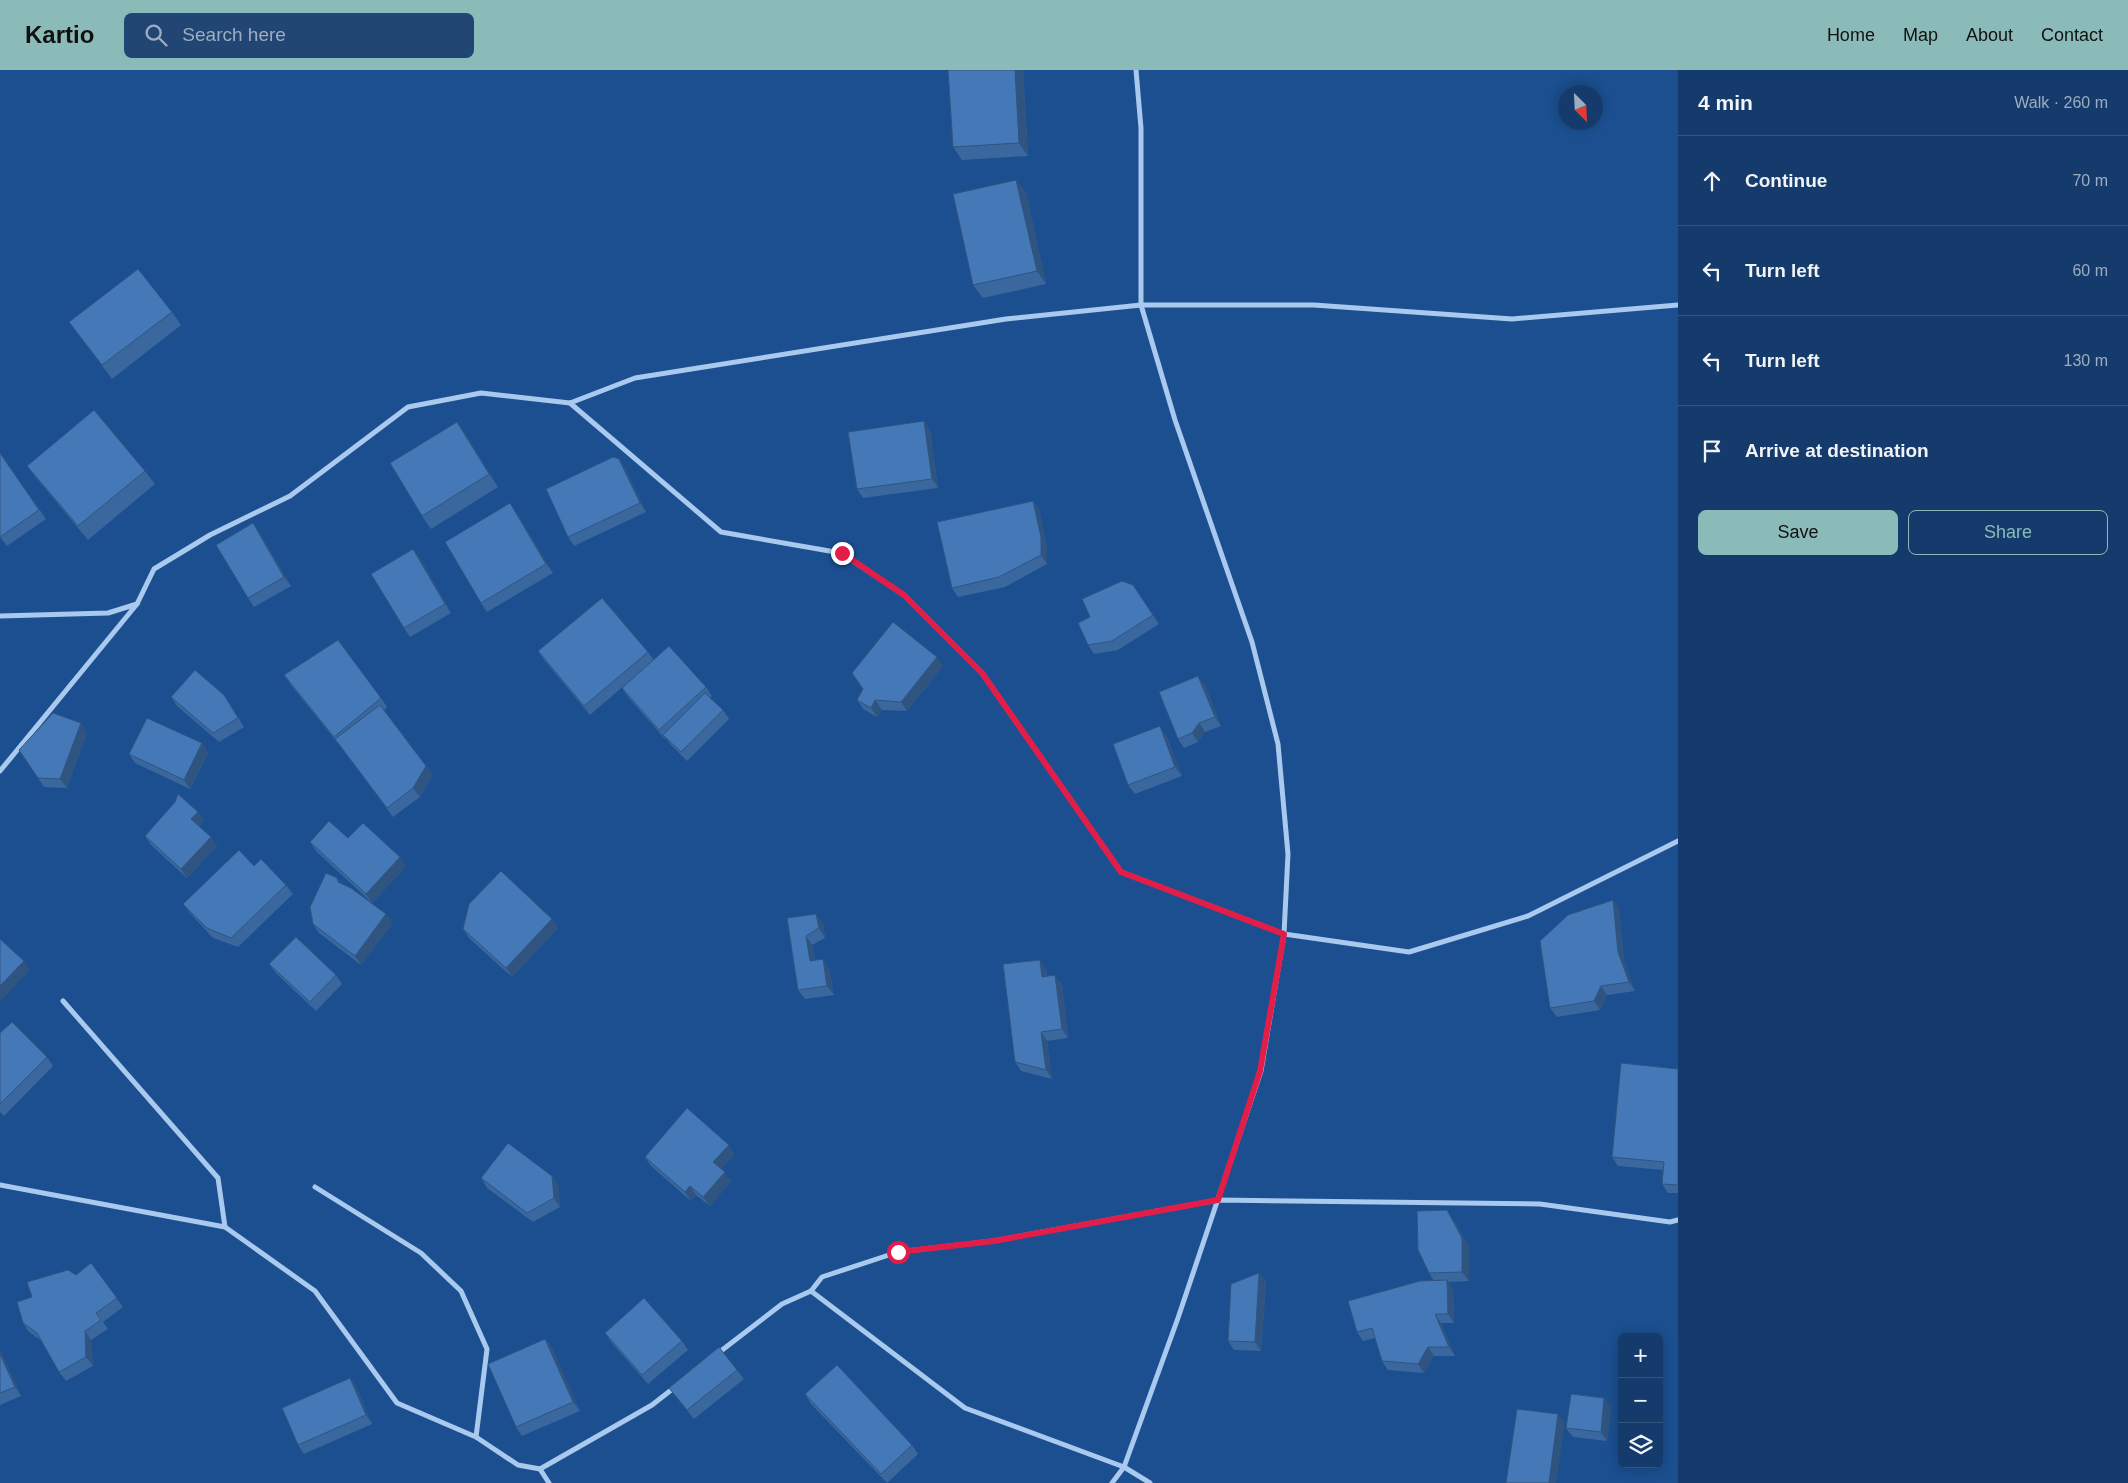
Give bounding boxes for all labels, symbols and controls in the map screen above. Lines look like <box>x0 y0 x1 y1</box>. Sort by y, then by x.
search box <box>124 13 474 58</box>
text: Kartio <box>25 21 94 48</box>
icon: search <box>142 21 170 49</box>
text: Search here <box>182 24 286 45</box>
text: Home <box>1827 25 1875 45</box>
text: Map <box>1903 25 1938 45</box>
text: About <box>1966 25 2013 45</box>
text: Contact <box>2041 25 2103 45</box>
north arrow <box>1558 85 1603 130</box>
text: 4 min <box>1698 91 1753 114</box>
text: Walk · 260 m <box>2014 94 2108 111</box>
icon: ahead <box>1698 167 1726 195</box>
text: Continue <box>1745 170 1827 191</box>
text: 70 m <box>2072 172 2108 189</box>
icon: left <box>1698 257 1726 285</box>
text: Turn left <box>1745 260 1820 281</box>
text: 60 m <box>2072 262 2108 279</box>
icon: left <box>1698 347 1726 375</box>
text: Turn left <box>1745 350 1820 371</box>
text: 130 m <box>2064 352 2108 369</box>
icon: arrive <box>1698 437 1726 465</box>
text: Arrive at destination <box>1745 440 1929 461</box>
button: Save <box>1698 510 1898 555</box>
button: Share <box>1908 510 2108 555</box>
route end <box>831 542 854 565</box>
route start <box>887 1241 910 1264</box>
map controls <box>1618 1333 1663 1468</box>
button: + <box>1618 1333 1663 1378</box>
button: − <box>1618 1378 1663 1423</box>
button: layers <box>1618 1423 1663 1468</box>

